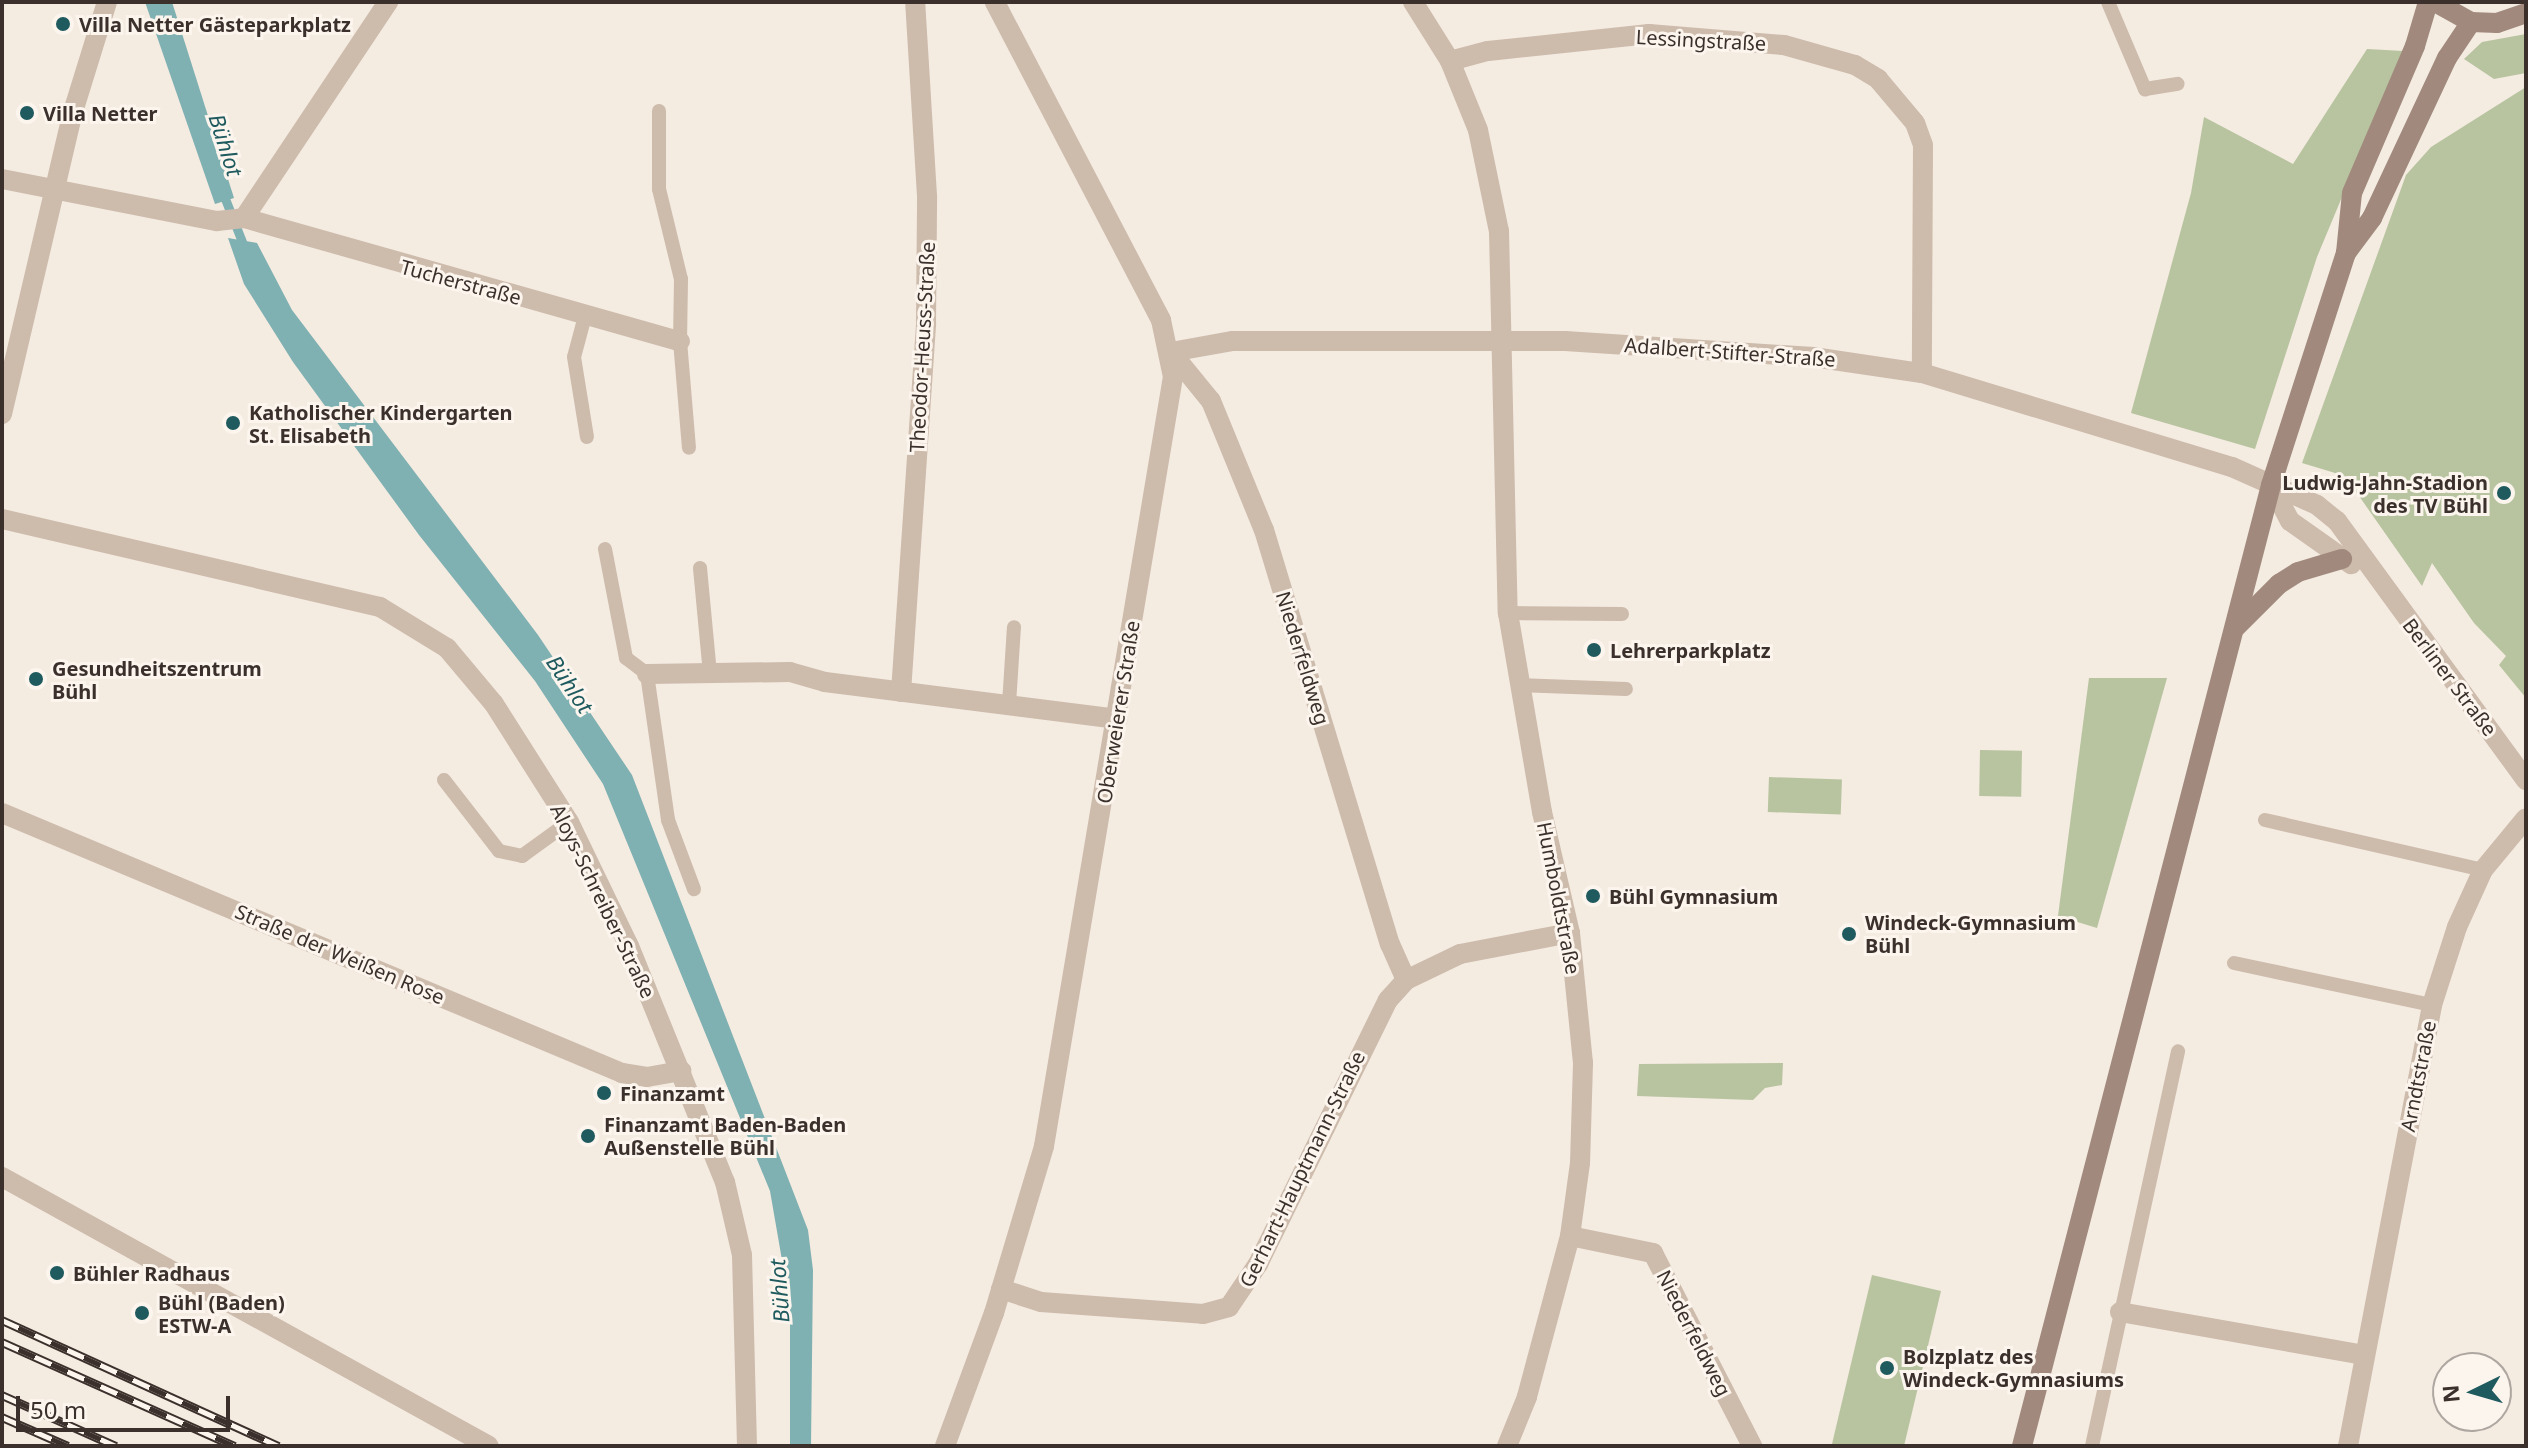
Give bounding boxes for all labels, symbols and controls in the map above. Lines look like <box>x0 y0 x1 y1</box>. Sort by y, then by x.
place label: Villa Netter Gästeparkplatz <box>79 12 351 36</box>
marker: Villa Netter Gästeparkplatz <box>54 15 72 33</box>
street label: Lessingstraße <box>1635 25 1767 55</box>
place label: Villa Netter <box>43 101 158 125</box>
marker: Villa Netter <box>18 104 36 122</box>
water label: Bühlot <box>204 110 248 180</box>
street label: Theodor-Heuss-Straße <box>904 241 940 453</box>
street label: Tucherstraße <box>398 254 524 310</box>
street label: Adalbert-Stifter-Straße <box>1624 333 1836 371</box>
place label: Katholischer Kindergarten St. Elisabeth <box>249 400 513 447</box>
marker: Katholischer Kindergarten St. Elisabeth <box>224 414 242 432</box>
place label: Ludwig-Jahn-Stadion des TV Bühl <box>2282 470 2488 517</box>
marker: Ludwig-Jahn-Stadion des TV Bühl <box>2495 484 2513 502</box>
street label: Niederfeldweg <box>1271 588 1335 728</box>
street label: Berliner Straße <box>2398 613 2502 741</box>
street label: Oberweierer Straße <box>1092 619 1144 805</box>
place label: Lehrerparkplatz <box>1610 638 1771 662</box>
marker: Lehrerparkplatz <box>1585 641 1603 659</box>
water label: Bühlot <box>541 650 599 718</box>
place label: Gesundheitszentrum Bühl <box>52 656 262 703</box>
marker: Gesundheitszentrum Bühl <box>27 670 45 688</box>
street label: Aloys-Schreiber-Straße <box>546 800 660 1002</box>
street label: Humboldtstraße <box>1532 820 1586 976</box>
place label: Bühl Gymnasium <box>1609 884 1778 908</box>
marker: Bühl Gymnasium <box>1584 887 1602 905</box>
street label: Straße der Weißen Rose <box>232 899 448 1009</box>
place label: Windeck-Gymnasium Bühl <box>1865 910 2076 957</box>
marker: Windeck-Gymnasium Bühl <box>1840 925 1858 943</box>
street label: Arndtstraße <box>2395 1018 2441 1134</box>
street label: Gerhart-Hauptmann-Straße <box>1234 1047 1370 1291</box>
place label: Finanzamt <box>620 1081 725 1105</box>
marker: Finanzamt <box>595 1084 613 1102</box>
place label: Finanzamt Baden-Baden Außenstelle Bühl <box>604 1112 846 1159</box>
marker: Finanzamt Baden-Baden Außenstelle Bühl <box>579 1127 597 1145</box>
water label: Bühlot <box>764 1258 794 1324</box>
place label: Bühler Radhaus <box>73 1261 230 1285</box>
marker: Bühler Radhaus <box>48 1264 66 1282</box>
street label: Niederfeldweg <box>1652 1266 1736 1400</box>
place label: Bühl (Baden) ESTW-A <box>158 1290 285 1337</box>
marker: Bühl (Baden) ESTW-A <box>133 1304 151 1322</box>
place label: Bolzplatz des Windeck-Gymnasiums <box>1903 1344 2124 1391</box>
north arrow <box>2432 1352 2512 1432</box>
marker: Bolzplatz des Windeck-Gymnasiums <box>1878 1359 1896 1377</box>
scale bar <box>20 1380 234 1430</box>
text: N <box>2434 1384 2466 1404</box>
text: 50 m <box>30 1393 86 1426</box>

